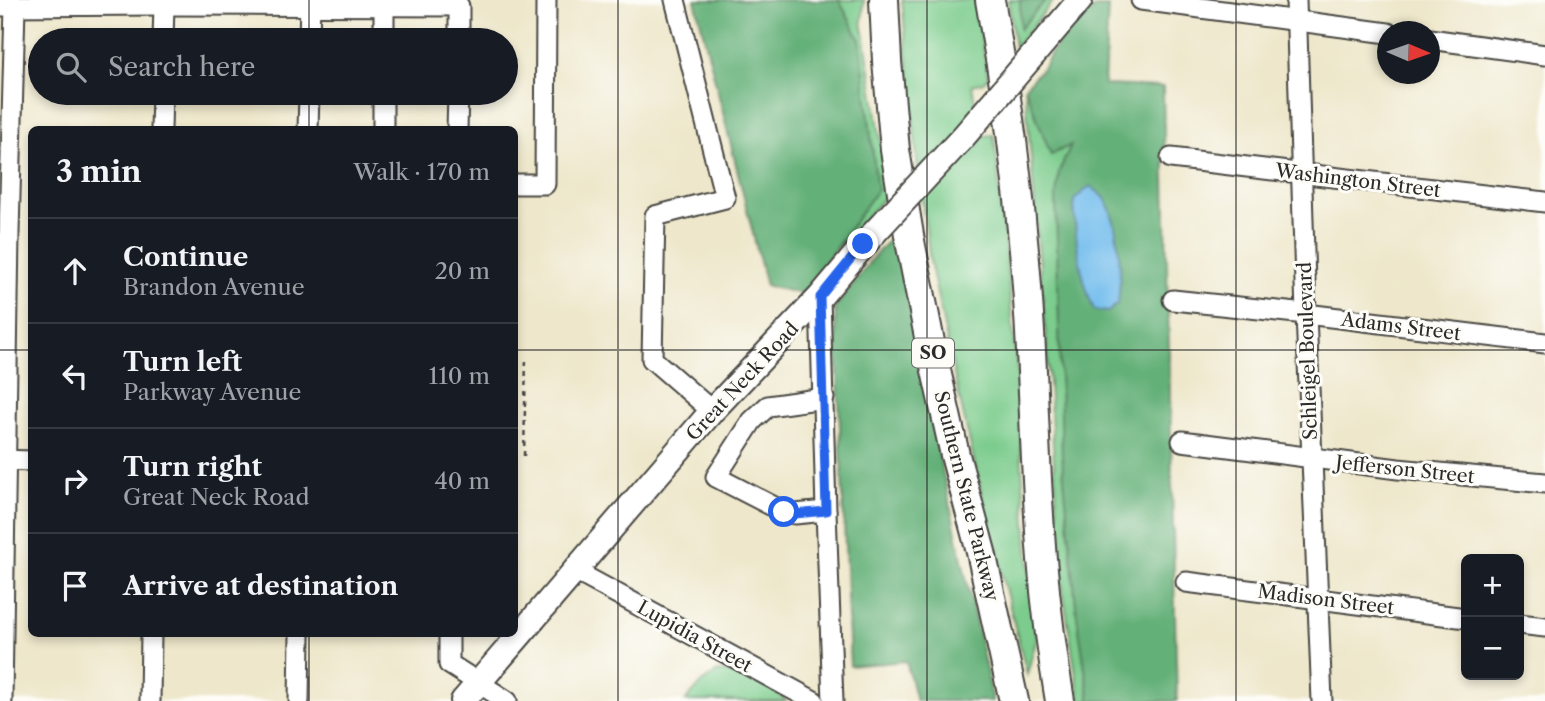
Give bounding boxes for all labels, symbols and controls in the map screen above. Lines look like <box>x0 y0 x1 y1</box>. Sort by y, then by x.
north arrow <box>1377 21 1440 84</box>
search box <box>28 28 518 105</box>
icon: search <box>52 48 90 86</box>
text: Search here <box>108 51 255 83</box>
text: 3 min <box>56 153 142 190</box>
text: Walk · 170 m <box>353 158 490 186</box>
street label: Washington Street <box>1273 159 1442 202</box>
route end <box>847 228 878 259</box>
text: Continue <box>123 241 248 273</box>
icon: ahead <box>56 252 94 290</box>
text: 20 m <box>435 257 490 285</box>
street label: Schleigel Boulevard <box>1293 261 1322 440</box>
text: Brandon Avenue <box>123 273 305 301</box>
street label: Adams Street <box>1339 308 1462 345</box>
street label: Great Neck Road <box>681 317 804 445</box>
road number: SO <box>912 338 954 368</box>
text: Turn left <box>123 346 242 378</box>
icon: left <box>56 357 94 395</box>
text: 110 m <box>429 362 490 390</box>
text: Parkway Avenue <box>123 378 301 406</box>
street label: Southern State Parkway <box>929 389 1004 604</box>
street label: Jefferson Street <box>1331 450 1476 488</box>
text: Turn right <box>123 451 262 483</box>
icon: right <box>56 462 94 500</box>
text: 40 m <box>435 467 490 495</box>
text: Great Neck Road <box>123 483 309 511</box>
route start <box>768 496 799 527</box>
map controls <box>1461 554 1524 680</box>
button: + <box>1461 554 1524 617</box>
icon: arrive <box>56 567 94 605</box>
text: Arrive at destination <box>123 570 398 602</box>
street label: Madison Street <box>1256 580 1396 619</box>
street label: Lupidia Street <box>633 595 756 678</box>
button: − <box>1461 617 1524 680</box>

